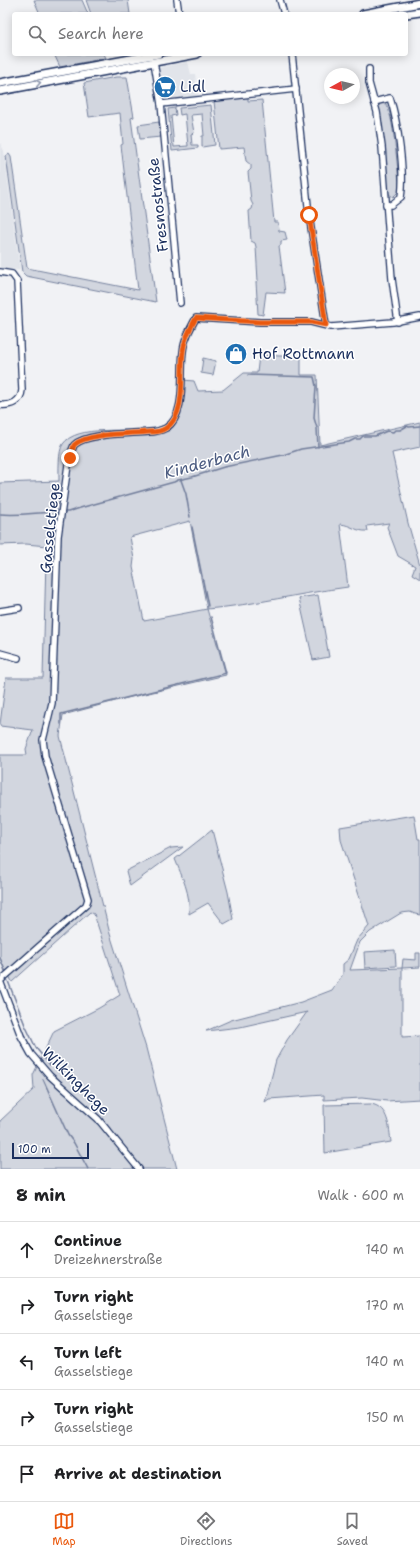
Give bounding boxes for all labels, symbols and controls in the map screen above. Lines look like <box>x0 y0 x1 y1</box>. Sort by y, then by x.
search box <box>12 12 408 56</box>
icon: search <box>26 23 48 45</box>
text: Search here <box>58 24 144 44</box>
north arrow <box>324 68 360 104</box>
supermarket icon: Lidl <box>152 74 178 100</box>
place label: Lidl <box>180 77 206 97</box>
one-way arrow <box>35 80 41 88</box>
street label: Fresnostraße <box>143 157 173 253</box>
route start <box>300 206 318 224</box>
shop icon: Hof Rottmann <box>223 341 249 367</box>
place label: Hof Rottmann <box>252 344 355 364</box>
water label: Kinderbach <box>162 440 252 484</box>
route end <box>61 449 79 467</box>
street label: Gasselstiege <box>35 482 65 574</box>
street label: Wilkinghege <box>38 1043 114 1119</box>
scale bar <box>12 1141 89 1160</box>
text: 100 m <box>18 1142 51 1157</box>
text: 8 min <box>16 1184 66 1206</box>
text: Walk · 600 m <box>318 1187 404 1204</box>
text: Continue <box>54 1231 122 1251</box>
icon: ahead <box>16 1239 38 1261</box>
text: 140 m <box>365 1241 404 1258</box>
text: Dreizehnerstraße <box>54 1251 163 1268</box>
text: Turn right <box>54 1287 134 1307</box>
icon: right <box>16 1295 38 1317</box>
text: 170 m <box>366 1297 404 1314</box>
text: Gasselstiege <box>54 1307 133 1324</box>
text: Turn left <box>54 1343 122 1363</box>
icon: left <box>16 1351 38 1373</box>
text: 140 m <box>365 1353 404 1370</box>
text: Gasselstiege <box>54 1363 133 1380</box>
text: Turn right <box>54 1399 134 1419</box>
icon: right <box>16 1407 38 1429</box>
text: 150 m <box>366 1409 404 1426</box>
text: Gasselstiege <box>54 1419 133 1436</box>
icon: arrive <box>16 1463 38 1485</box>
text: Arrive at destination <box>54 1464 222 1484</box>
tab: Map <box>52 1510 76 1549</box>
tab: Directions <box>180 1510 232 1549</box>
tab: Saved <box>337 1510 368 1549</box>

